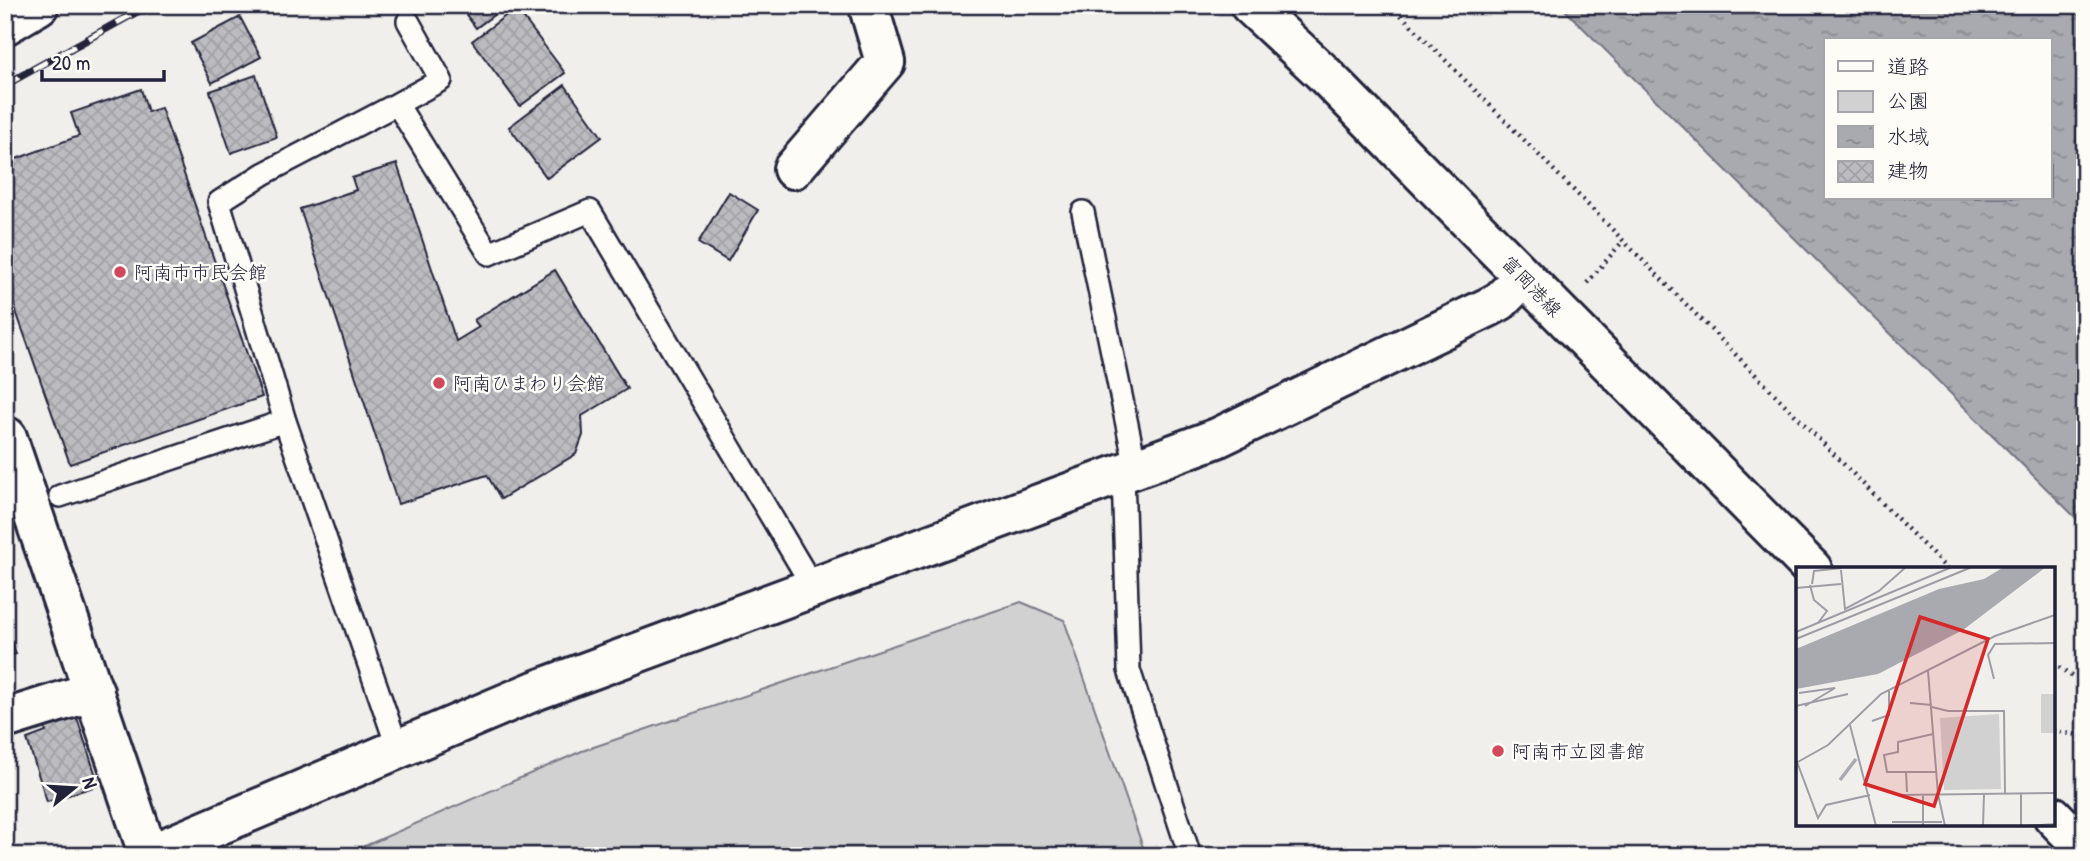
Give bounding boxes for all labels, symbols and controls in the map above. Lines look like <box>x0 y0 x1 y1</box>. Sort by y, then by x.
scale bar <box>42 38 164 82</box>
legend <box>1824 38 2052 200</box>
text: 20 m <box>52 48 90 77</box>
text: 道路 <box>1887 52 1929 81</box>
text: 公園 <box>1887 86 1929 115</box>
text: 水域 <box>1887 122 1929 151</box>
text: 建物 <box>1887 156 1929 185</box>
street label: 富岡港線 <box>1496 250 1568 322</box>
place label: 阿南市市民会館 <box>134 259 267 285</box>
marker: 阿南市市民会館 <box>112 264 128 280</box>
place label: 阿南ひまわり会館 <box>453 370 605 396</box>
marker: 阿南ひまわり会館 <box>431 375 447 391</box>
inset map <box>1796 567 2055 826</box>
place label: 阿南市立図書館 <box>1512 738 1645 764</box>
marker: 阿南市立図書館 <box>1490 743 1506 759</box>
north arrow <box>38 752 108 822</box>
text: N <box>76 774 104 792</box>

